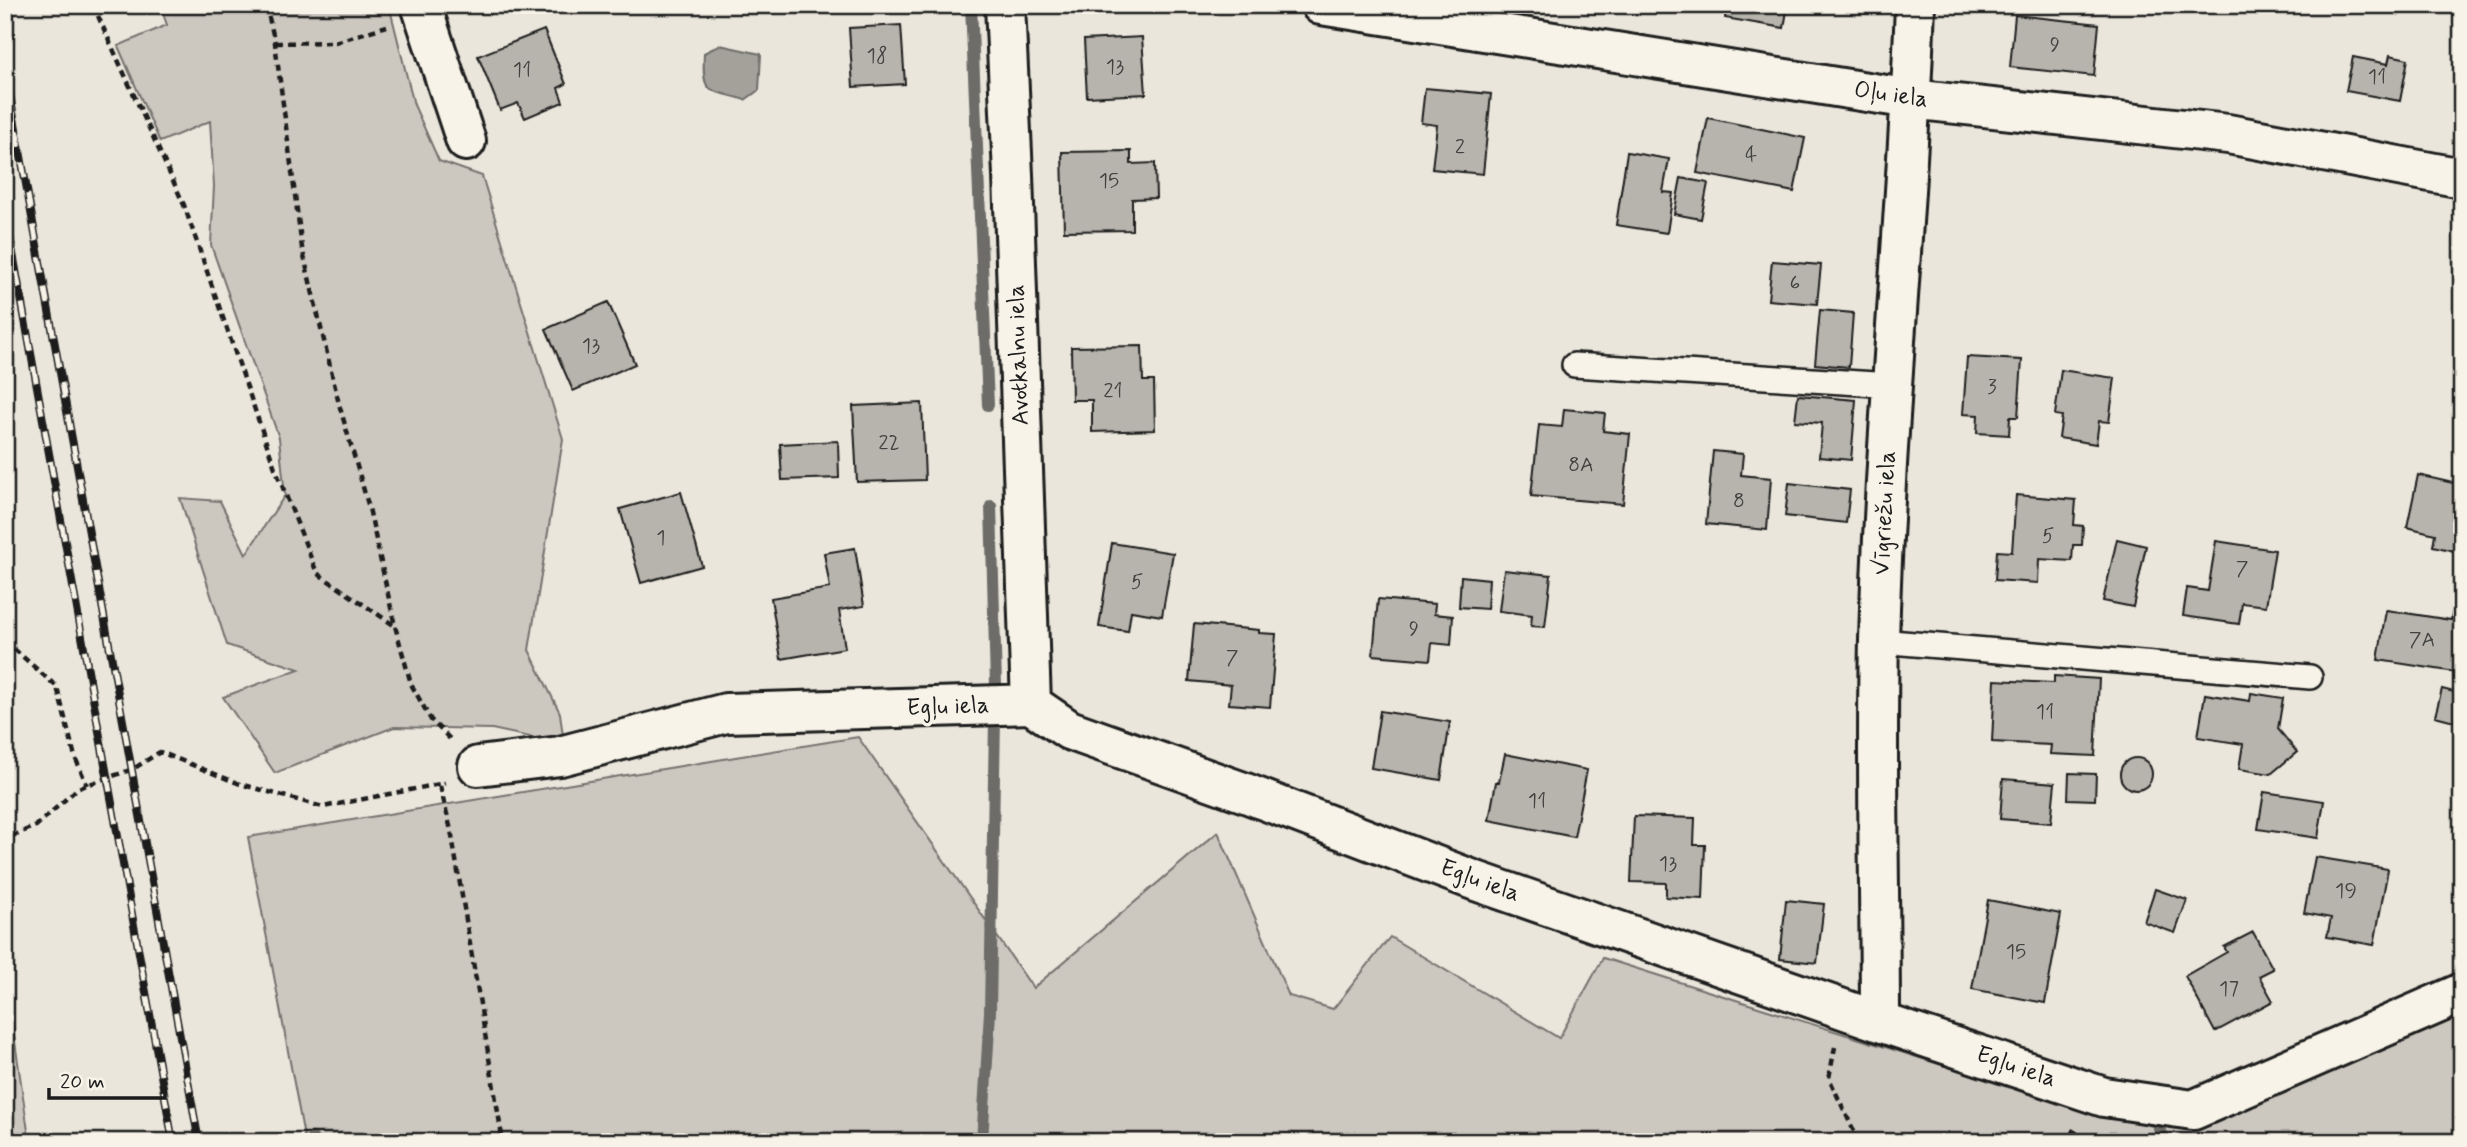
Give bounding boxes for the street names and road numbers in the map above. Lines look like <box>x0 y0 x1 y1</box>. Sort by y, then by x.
street label: Oļu iela <box>1852 74 1930 116</box>
street label: Avotkalnu iela <box>1001 284 1037 426</box>
street label: Vīgriežu iela <box>1866 450 1904 576</box>
street label: Egļu iela <box>906 690 990 724</box>
street label: Egļu iela <box>1436 852 1524 910</box>
street label: Egļu iela <box>1972 1039 2060 1095</box>

